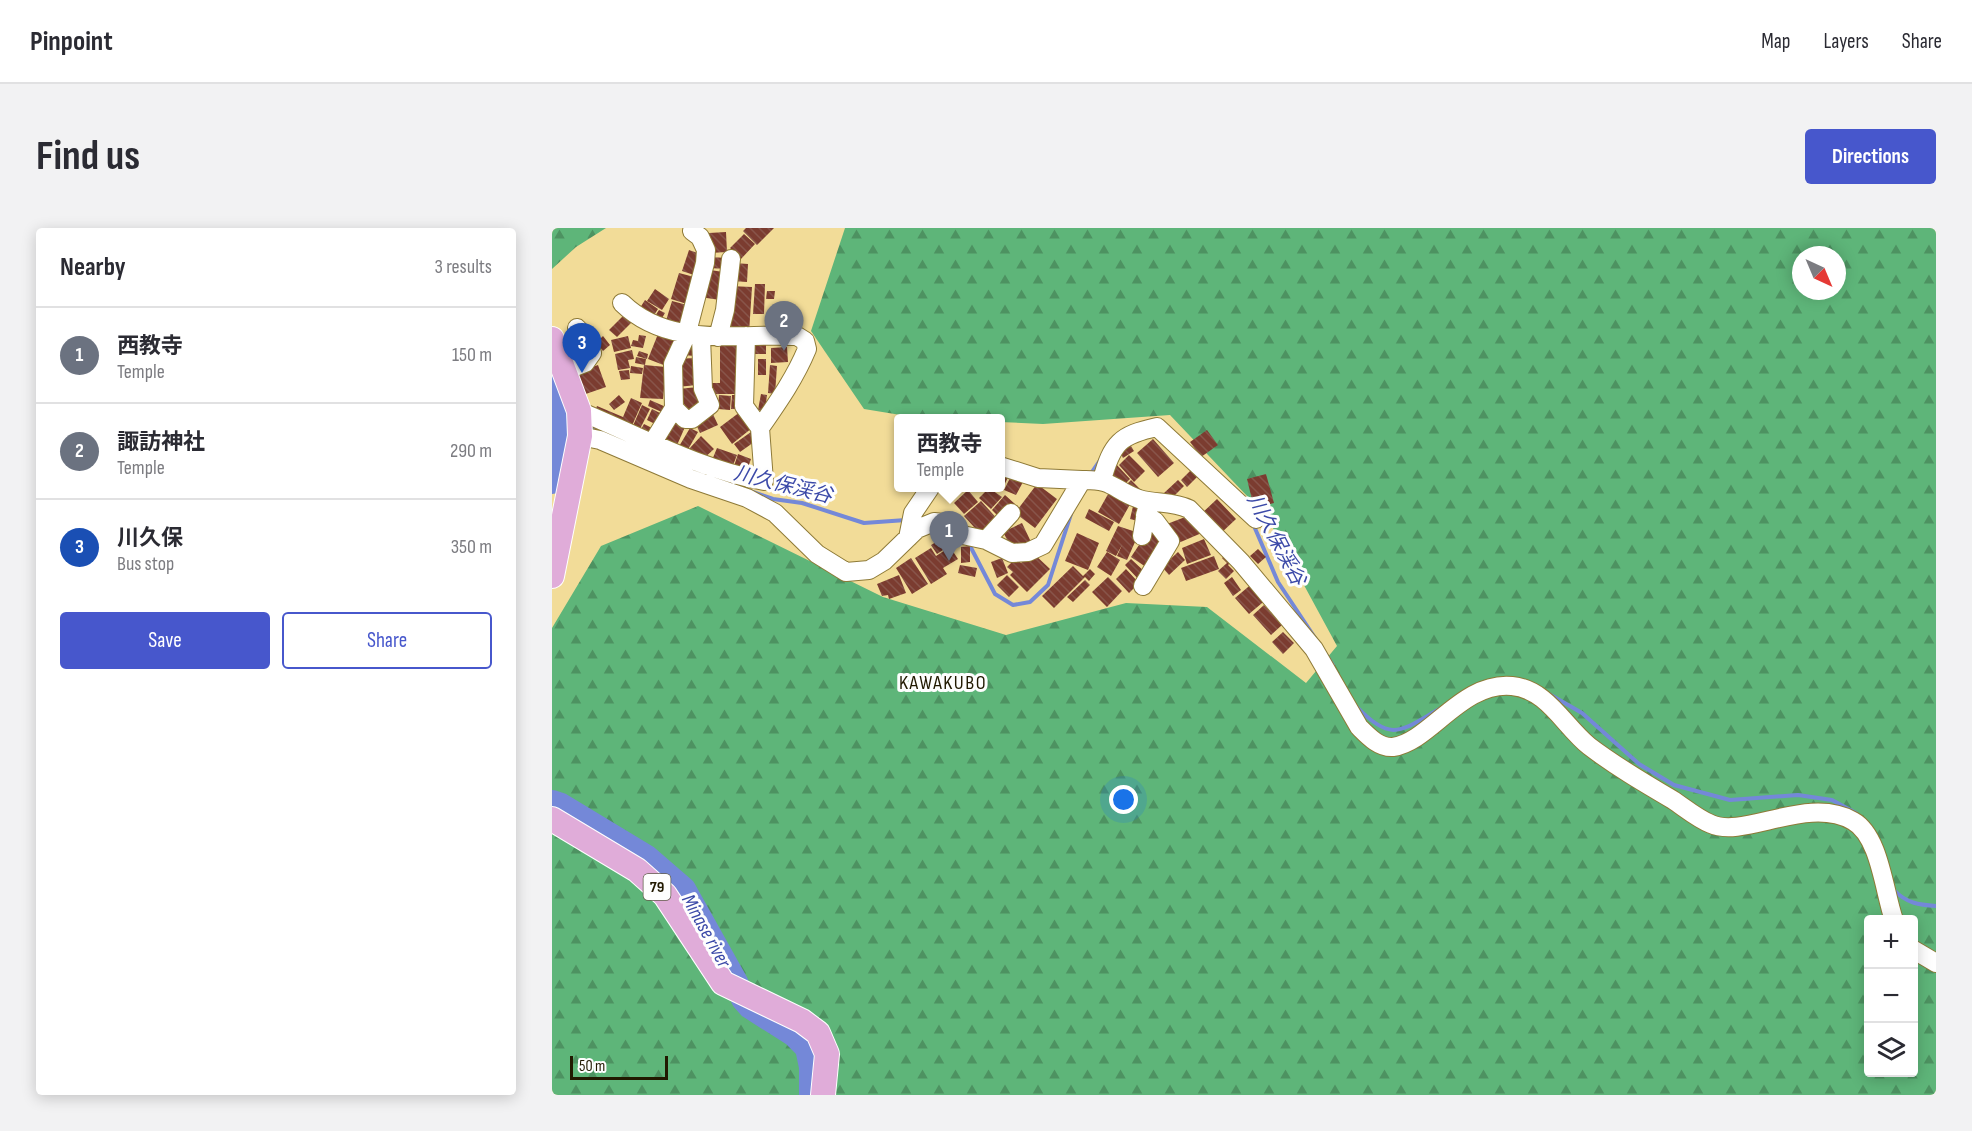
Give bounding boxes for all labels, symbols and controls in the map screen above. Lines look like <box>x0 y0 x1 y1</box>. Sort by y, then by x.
text: Pinpoint <box>30 25 113 58</box>
text: Map <box>1761 29 1790 54</box>
text: Layers <box>1823 29 1869 54</box>
text: Share <box>1902 29 1942 54</box>
button: Directions <box>1805 129 1936 184</box>
text: Find us <box>36 131 140 182</box>
north arrow <box>1792 246 1846 300</box>
text: Nearby <box>60 252 126 283</box>
text: 3 results <box>435 255 492 279</box>
pin: 2 <box>764 302 804 351</box>
pin: 3 <box>562 324 602 373</box>
text: 西教寺 <box>117 333 183 360</box>
text: 1 <box>76 343 83 367</box>
text: 150 m <box>452 343 492 367</box>
text: Temple <box>117 360 165 384</box>
popup <box>894 414 1005 492</box>
text: 諏訪神社 <box>117 429 205 456</box>
text: 西教寺 <box>916 431 983 458</box>
text: 2 <box>75 439 84 463</box>
text: 290 m <box>450 439 492 463</box>
text: Temple <box>117 456 165 480</box>
text: Temple <box>916 458 964 482</box>
water label: 川久保渓谷 <box>732 461 836 509</box>
water label: 川久保渓谷 <box>1242 490 1311 592</box>
pin: 1 <box>930 512 968 561</box>
text: 川久保 <box>117 525 183 552</box>
text: 3 <box>75 535 84 559</box>
text: 350 m <box>451 535 492 559</box>
text: Bus stop <box>117 552 174 576</box>
button: Save <box>60 612 270 669</box>
button: Share <box>282 612 492 669</box>
district label: KAWAKUBO <box>899 671 987 695</box>
your location <box>1109 785 1138 814</box>
road number: 79 <box>644 874 670 900</box>
water label: Minase river <box>676 890 737 973</box>
map controls <box>1864 915 1918 1077</box>
button: + <box>1864 915 1918 969</box>
button: − <box>1864 969 1918 1023</box>
button: layers <box>1864 1023 1918 1077</box>
scale bar <box>570 1053 668 1080</box>
text: 50 m <box>579 1057 605 1076</box>

